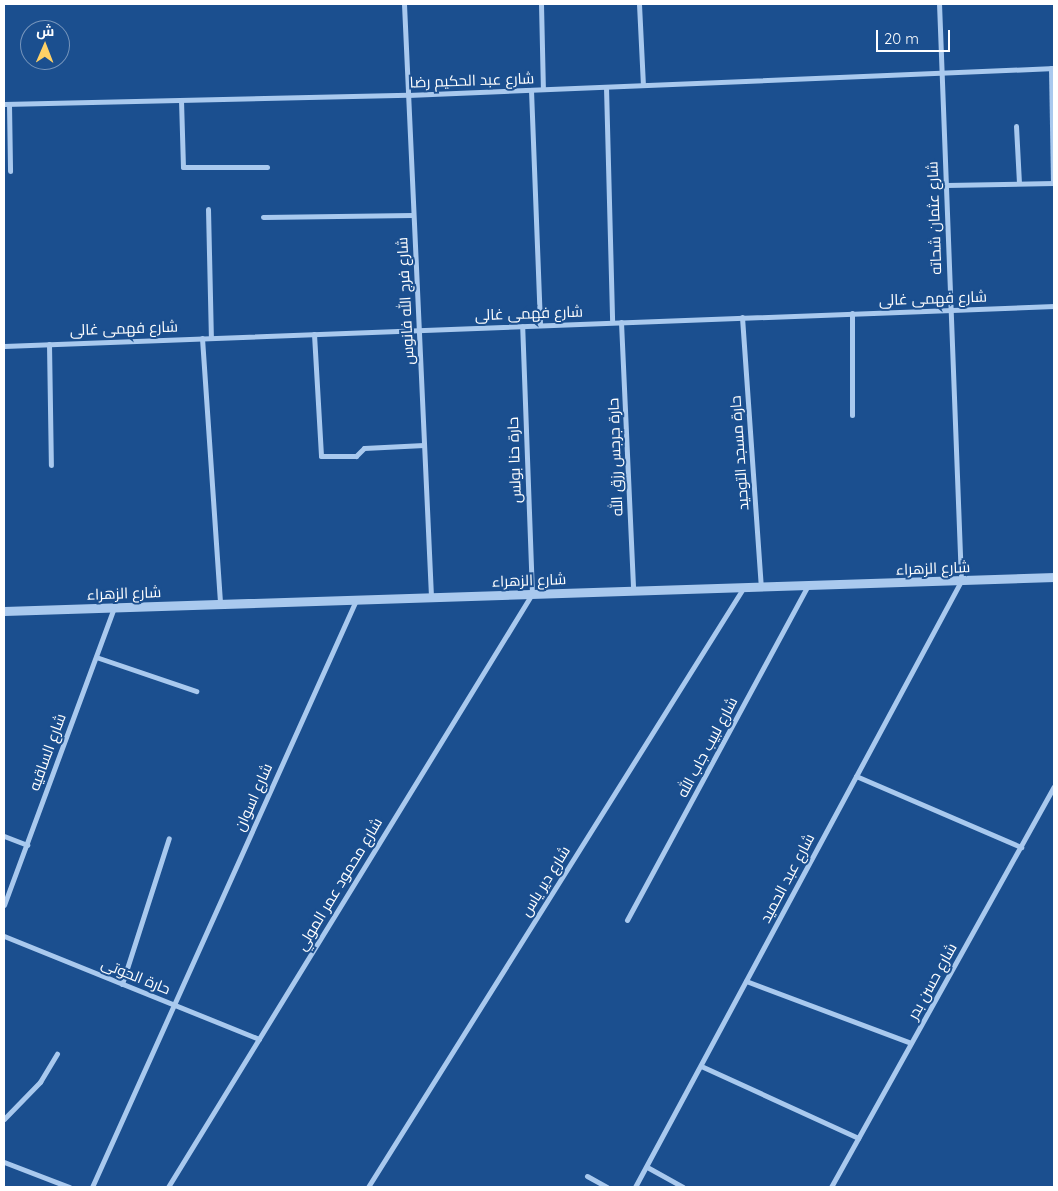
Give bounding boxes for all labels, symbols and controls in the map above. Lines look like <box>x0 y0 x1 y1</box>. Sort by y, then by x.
north arrow <box>20 20 70 70</box>
scale bar <box>878 20 952 52</box>
text: ش <box>36 22 54 40</box>
text: 20 m <box>884 29 919 48</box>
street label: شارع عبد الحكيم رضا <box>409 69 535 91</box>
street label: شارع عثمان شحاته <box>923 161 945 275</box>
street label: شارع فرج الله فانوس <box>393 237 417 365</box>
street label: شارع فهمى غالى <box>879 287 987 309</box>
street label: شارع فهمى غالى <box>475 302 583 324</box>
street label: شارع فهمى غالى <box>70 317 178 339</box>
street label: حارة مسجد التوحيد <box>726 395 752 511</box>
street label: حارة جرجس رزق الله <box>604 398 626 516</box>
street label: حارة حنا بولس <box>503 417 525 503</box>
street label: شارع الزهراء <box>895 558 971 578</box>
street label: شارع الزهراء <box>491 570 567 590</box>
street label: شارع الزهراء <box>86 583 162 603</box>
street label: شارع لبيب جاب الله <box>673 694 741 800</box>
street label: شارع الساقيه <box>25 711 69 793</box>
street label: شارع اسوان <box>230 760 276 834</box>
street label: شارع محمود عمر المولي <box>292 814 386 954</box>
street label: شارع عبد الحميد <box>756 830 818 926</box>
street label: شارع دير ياس <box>516 842 574 920</box>
street label: شارع حسن بدر <box>904 940 960 1022</box>
street label: حارة الحوتى <box>99 954 173 998</box>

